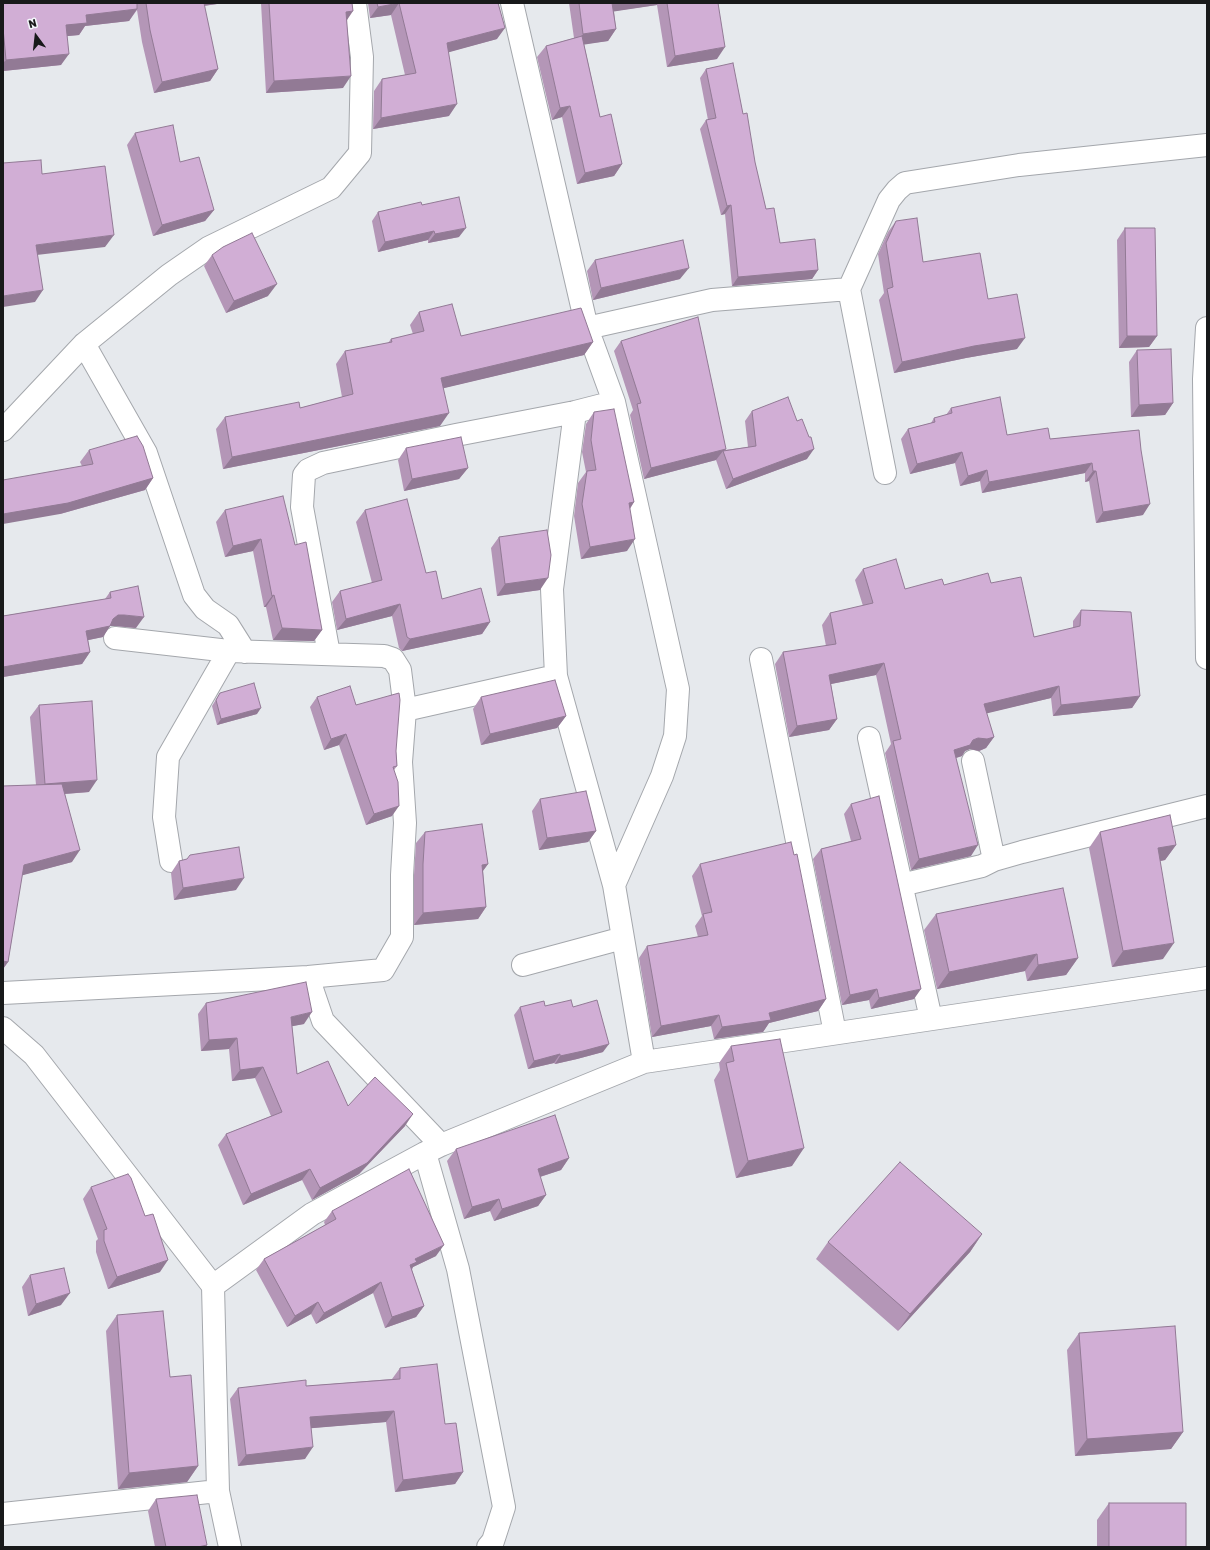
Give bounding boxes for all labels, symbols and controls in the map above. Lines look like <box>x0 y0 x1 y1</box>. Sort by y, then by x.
north arrow <box>16 16 56 56</box>
text: N <box>27 17 38 31</box>

